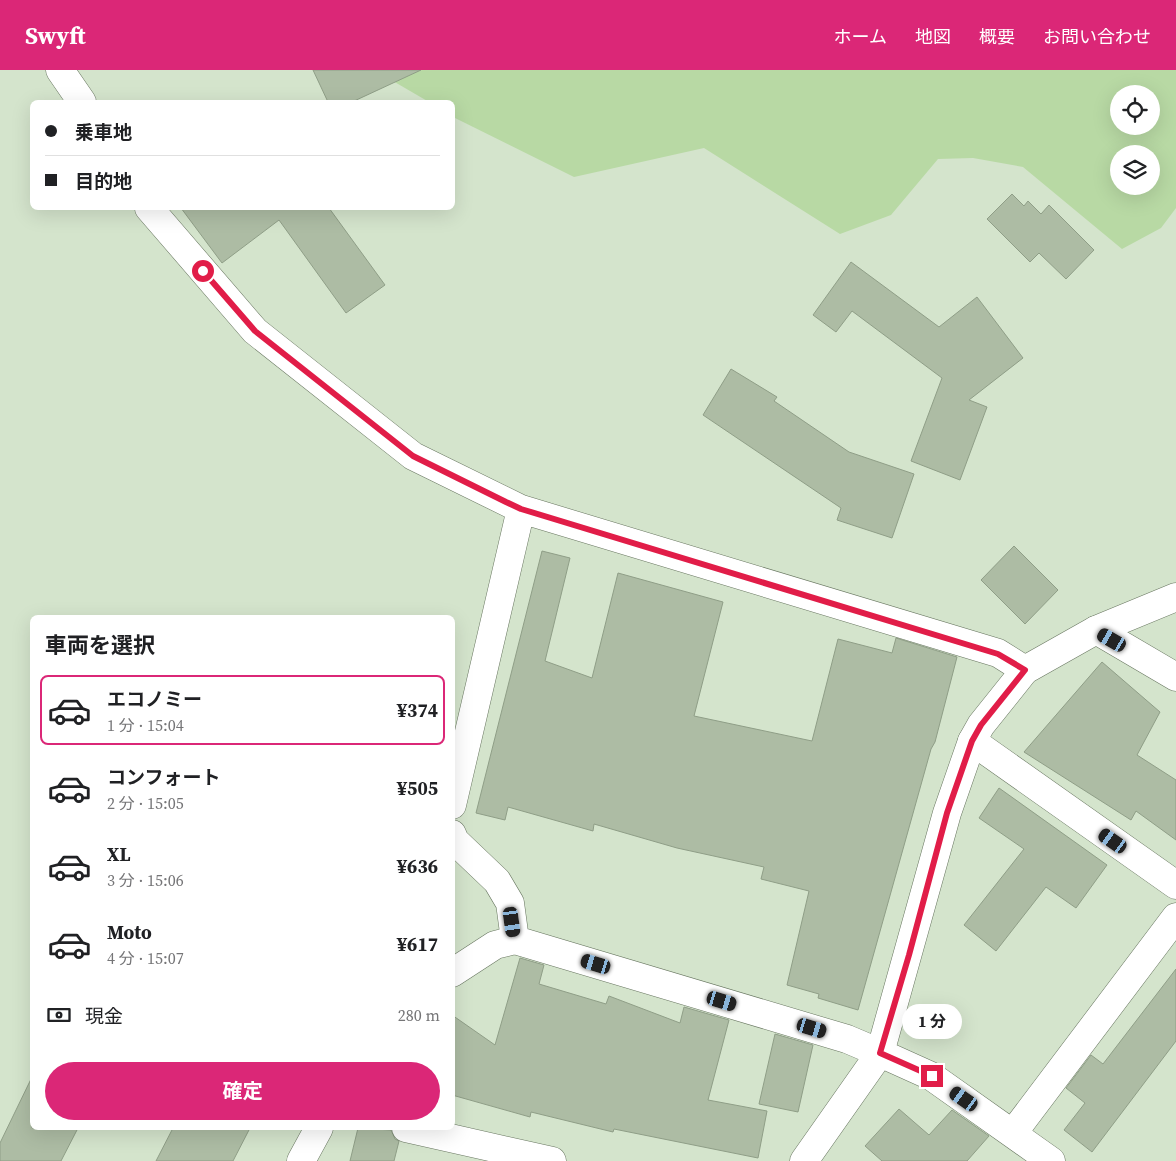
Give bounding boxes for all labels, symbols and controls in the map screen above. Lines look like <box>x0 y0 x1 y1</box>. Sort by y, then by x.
text: Swyft <box>25 19 86 52</box>
text: ホーム <box>834 24 887 49</box>
text: 地図 <box>915 24 951 49</box>
text: 概要 <box>979 24 1015 49</box>
text: お問い合わせ <box>1043 24 1151 49</box>
map controls <box>1110 85 1160 195</box>
button: locate <box>1110 85 1160 135</box>
text: 乗車地 <box>75 119 132 145</box>
button: layers <box>1110 145 1160 195</box>
text: 目的地 <box>75 168 132 194</box>
route start <box>192 260 214 282</box>
car <box>1095 626 1128 654</box>
text: 車両を選択 <box>45 630 155 660</box>
text: エコノミー <box>107 686 202 712</box>
icon: car <box>47 688 92 733</box>
text: ¥374 <box>397 697 438 723</box>
text: 1 分 · 15:04 <box>107 714 184 736</box>
text: コンフォート <box>107 764 220 790</box>
icon: car <box>47 766 92 811</box>
text: ¥505 <box>397 775 438 801</box>
text: 2 分 · 15:05 <box>107 792 184 814</box>
car <box>1096 826 1129 856</box>
text: XL <box>107 841 130 867</box>
icon: car <box>47 844 92 889</box>
text: ¥636 <box>397 853 438 879</box>
text: 3 分 · 15:06 <box>107 869 184 891</box>
car <box>502 906 521 938</box>
text: Moto <box>107 919 152 945</box>
icon: car <box>47 922 92 967</box>
text: ¥617 <box>397 931 438 957</box>
text: 4 分 · 15:07 <box>107 947 184 969</box>
car <box>579 952 612 976</box>
car <box>705 989 738 1013</box>
icon: cash <box>45 1001 73 1029</box>
text: 現金 <box>85 1003 123 1029</box>
text: 280 m <box>398 1004 440 1026</box>
callout: 1 分 <box>902 1004 962 1038</box>
text: 1 分 <box>918 1010 946 1032</box>
car <box>795 1016 828 1040</box>
button: 確定 <box>45 1062 440 1120</box>
route end <box>921 1065 943 1087</box>
car <box>947 1084 980 1114</box>

